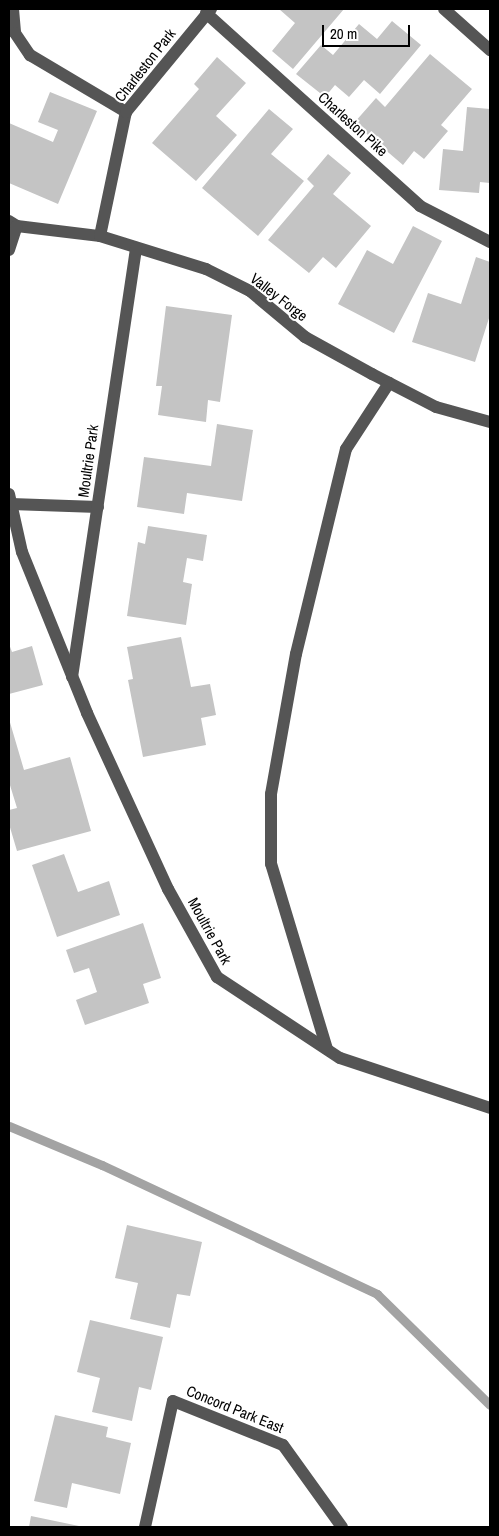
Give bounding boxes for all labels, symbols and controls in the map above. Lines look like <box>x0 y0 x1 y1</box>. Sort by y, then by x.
scale bar <box>324 15 412 47</box>
text: 20 m <box>330 23 357 44</box>
street label: Charleston Park <box>111 25 179 105</box>
street label: Charleston Pike <box>314 88 392 160</box>
street label: Valley Forge <box>247 269 311 325</box>
street label: Moultrie Park <box>74 424 102 498</box>
street label: Moultrie Park <box>184 895 236 967</box>
street label: Concord Park East <box>184 1381 286 1437</box>

